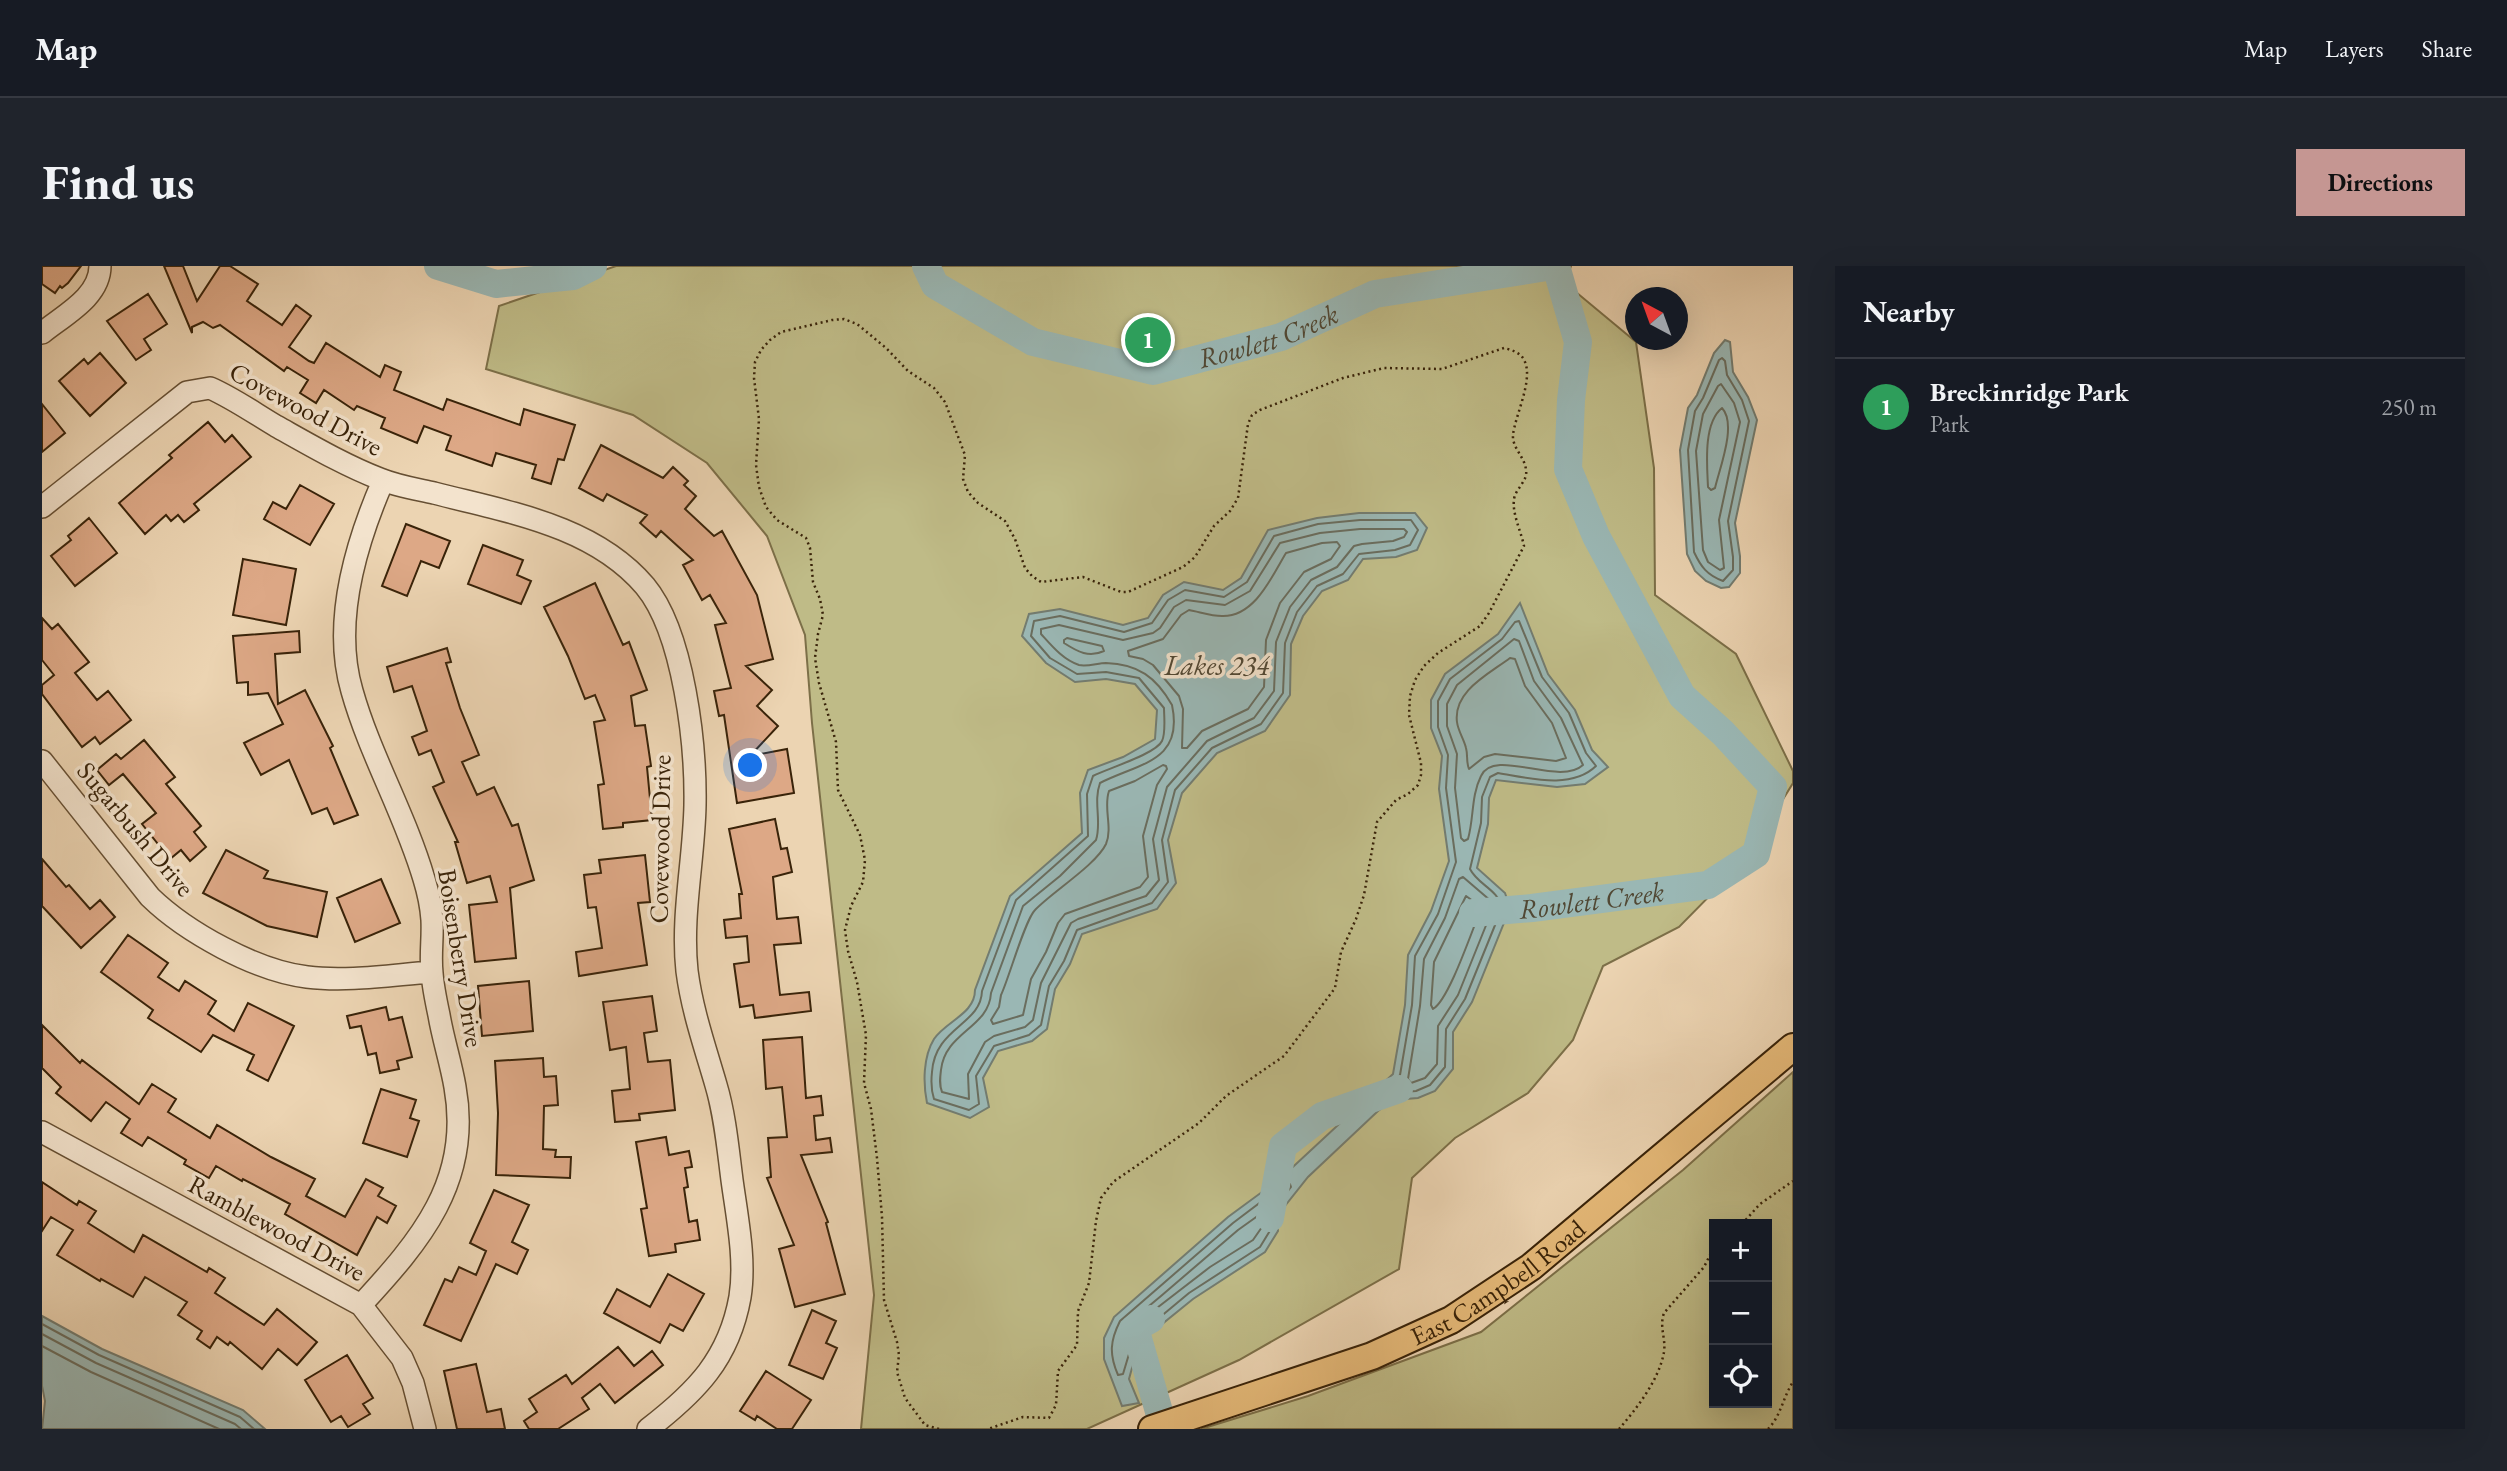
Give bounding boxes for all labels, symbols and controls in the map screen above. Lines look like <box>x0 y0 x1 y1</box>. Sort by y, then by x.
text: Map <box>35 27 97 70</box>
text: Map <box>2244 33 2287 64</box>
text: Layers <box>2325 33 2384 64</box>
text: Share <box>2422 33 2472 64</box>
button: Directions <box>2296 149 2465 216</box>
text: Find us <box>42 150 194 214</box>
north arrow <box>1625 287 1688 350</box>
text: Nearby <box>1863 292 1955 331</box>
water label: Rowlett Creek <box>1194 295 1344 376</box>
pin: 1 <box>1125 314 1171 366</box>
street label: Covewood Drive <box>224 354 388 464</box>
text: Breckinridge Park <box>1930 375 2129 409</box>
text: 1 <box>1880 392 1892 422</box>
text: 250 m <box>2381 392 2437 422</box>
text: Park <box>1930 409 1969 439</box>
water label: Lakes 234 <box>1163 647 1270 683</box>
your location <box>733 748 767 782</box>
street label: Covewood Drive <box>642 754 678 924</box>
street label: Sugarbush Drive <box>70 755 202 903</box>
street label: Boisenberry Drive <box>430 867 492 1049</box>
water label: Rowlett Creek <box>1517 873 1666 927</box>
street label: Ramblewood Drive <box>183 1167 371 1289</box>
street label: East Campbell Road <box>1405 1211 1593 1353</box>
map controls <box>1709 1219 1772 1408</box>
button: + <box>1709 1219 1772 1282</box>
button: − <box>1709 1282 1772 1345</box>
button: locate <box>1709 1345 1772 1408</box>

